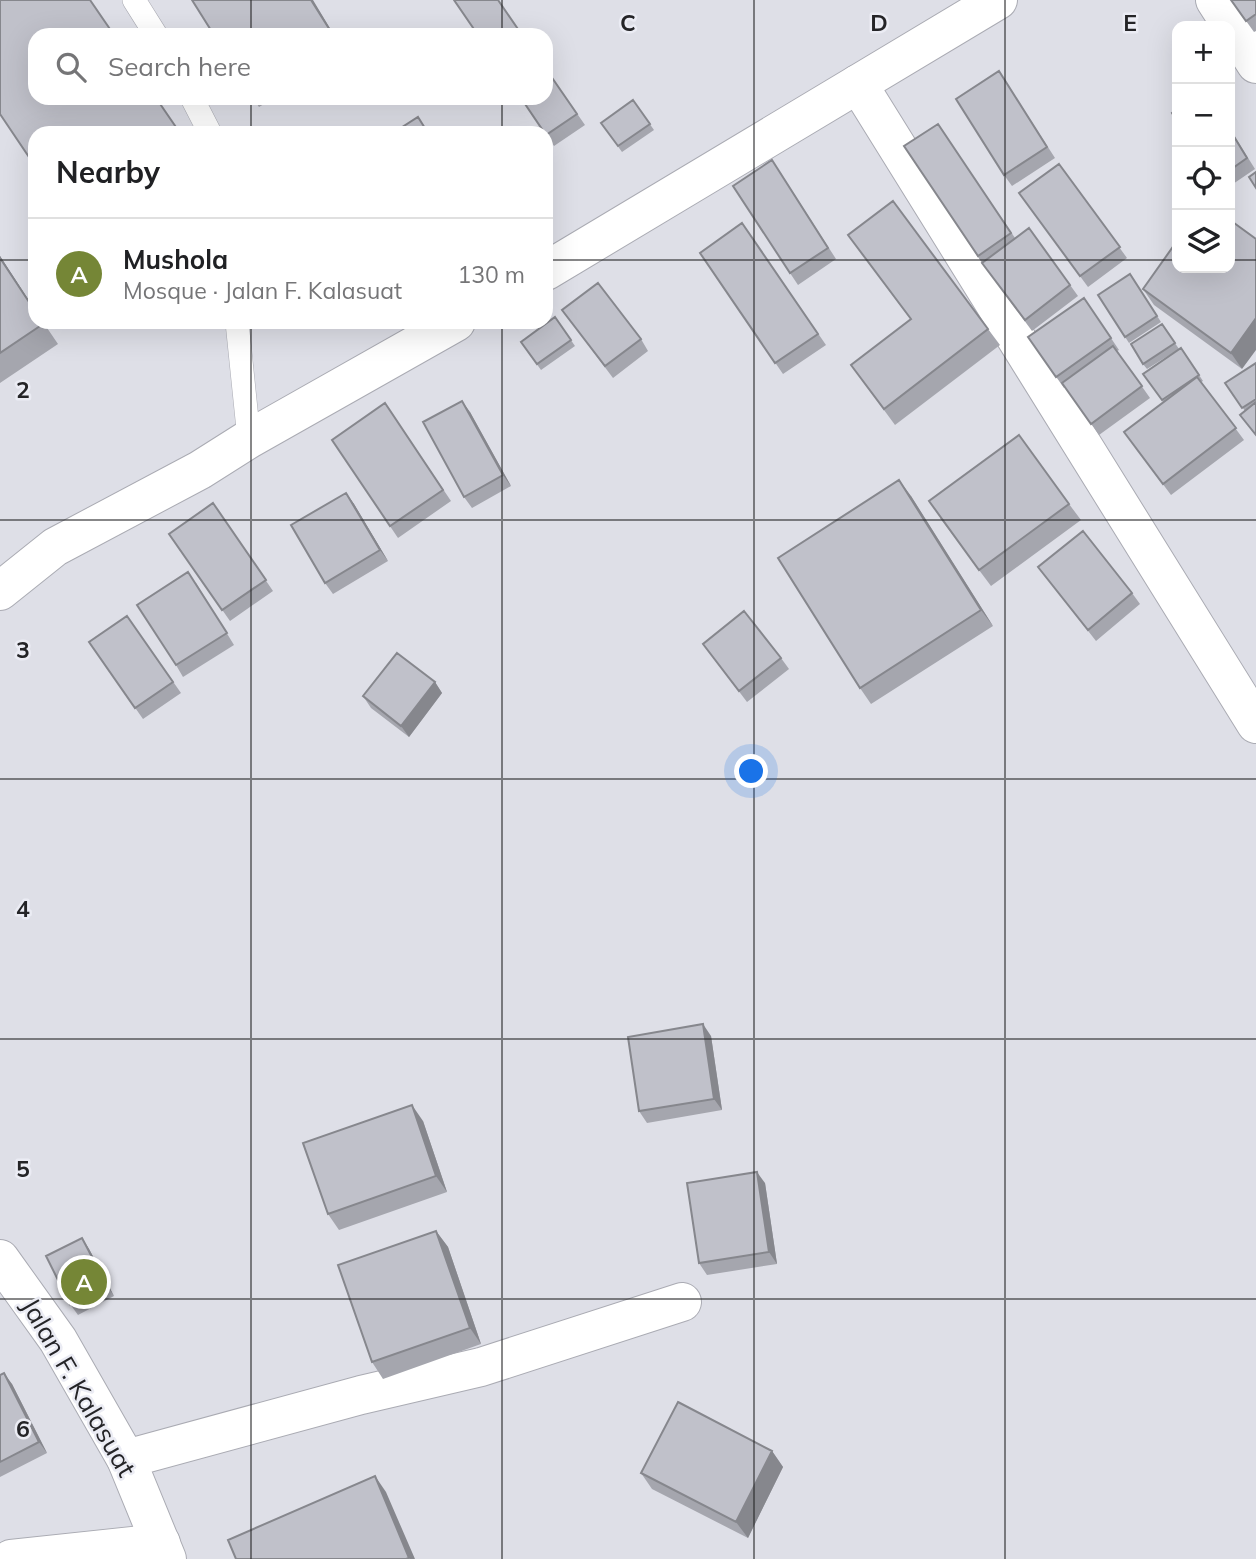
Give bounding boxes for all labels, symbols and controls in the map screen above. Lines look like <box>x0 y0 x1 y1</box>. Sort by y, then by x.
text: C <box>620 8 636 37</box>
text: D <box>870 8 888 37</box>
text: E <box>1123 8 1137 37</box>
map controls <box>1172 21 1235 273</box>
button: + <box>1172 21 1235 84</box>
search box <box>28 28 553 105</box>
icon: search <box>52 48 90 86</box>
text: Search here <box>108 50 251 83</box>
button: − <box>1172 84 1235 147</box>
button: locate <box>1172 147 1235 210</box>
text: Nearby <box>56 153 160 191</box>
button: layers <box>1172 210 1235 273</box>
text: Mushola <box>123 243 228 276</box>
text: A <box>70 260 88 289</box>
text: 130 m <box>457 260 525 289</box>
text: Mosque · Jalan F. Kalasuat <box>123 276 402 305</box>
text: 2 <box>16 375 30 404</box>
text: 3 <box>16 635 30 664</box>
your location <box>734 754 768 788</box>
text: 4 <box>16 894 30 923</box>
text: 5 <box>16 1154 30 1183</box>
pin: A <box>61 1256 107 1308</box>
street label: Jalan F. Kalasuat <box>14 1292 144 1482</box>
text: 6 <box>16 1414 30 1443</box>

